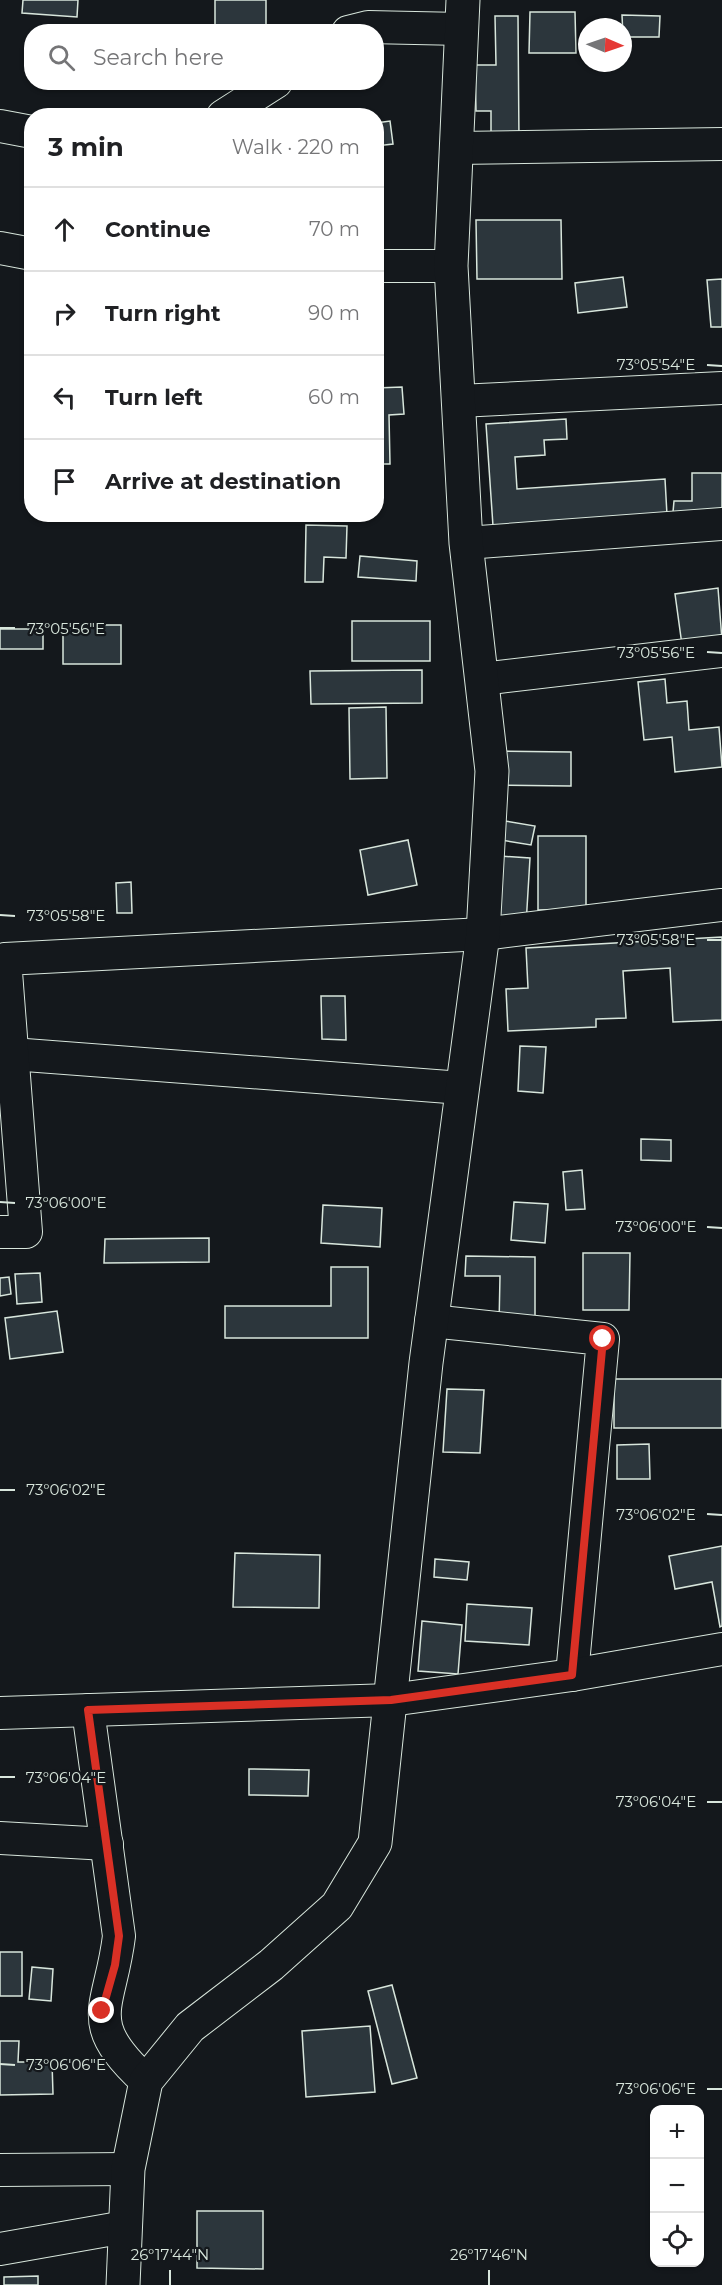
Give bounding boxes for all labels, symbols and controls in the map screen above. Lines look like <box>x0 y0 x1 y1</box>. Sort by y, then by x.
north arrow <box>578 18 632 72</box>
search box <box>24 24 384 90</box>
icon: search <box>45 41 78 74</box>
text: Search here <box>93 44 224 71</box>
text: 3 min <box>48 131 124 163</box>
text: Walk · 220 m <box>232 135 360 159</box>
icon: ahead <box>48 213 81 246</box>
text: Continue <box>105 216 211 243</box>
text: 70 m <box>309 217 360 241</box>
icon: right <box>48 297 81 330</box>
text: Turn right <box>105 300 220 327</box>
text: 90 m <box>308 301 360 325</box>
text: 73°05'54"E <box>617 355 695 374</box>
icon: left <box>48 381 81 414</box>
text: Turn left <box>105 384 203 411</box>
text: 60 m <box>308 385 360 409</box>
icon: arrive <box>48 465 81 498</box>
text: Arrive at destination <box>105 468 341 495</box>
text: 73°05'56"E <box>27 619 105 638</box>
text: 73°05'56"E <box>617 643 695 662</box>
text: 73°05'58"E <box>27 906 105 925</box>
text: 73°05'58"E <box>617 930 695 949</box>
text: 73°06'00"E <box>26 1193 106 1212</box>
text: 73°06'00"E <box>616 1217 696 1236</box>
route start <box>589 1325 615 1351</box>
text: 73°06'02"E <box>26 1480 106 1499</box>
text: 73°06'02"E <box>616 1505 696 1524</box>
text: 73°06'04"E <box>26 1768 106 1787</box>
text: 73°06'04"E <box>616 1792 696 1811</box>
route end <box>88 1997 114 2023</box>
text: 73°06'06"E <box>26 2055 106 2074</box>
text: 73°06'06"E <box>616 2079 696 2098</box>
map controls <box>650 2105 704 2267</box>
button: + <box>650 2105 704 2159</box>
button: − <box>650 2159 704 2213</box>
button: locate <box>650 2213 704 2267</box>
text: 26°17'44"N <box>131 2245 209 2264</box>
text: 26°17'46"N <box>450 2245 528 2264</box>

